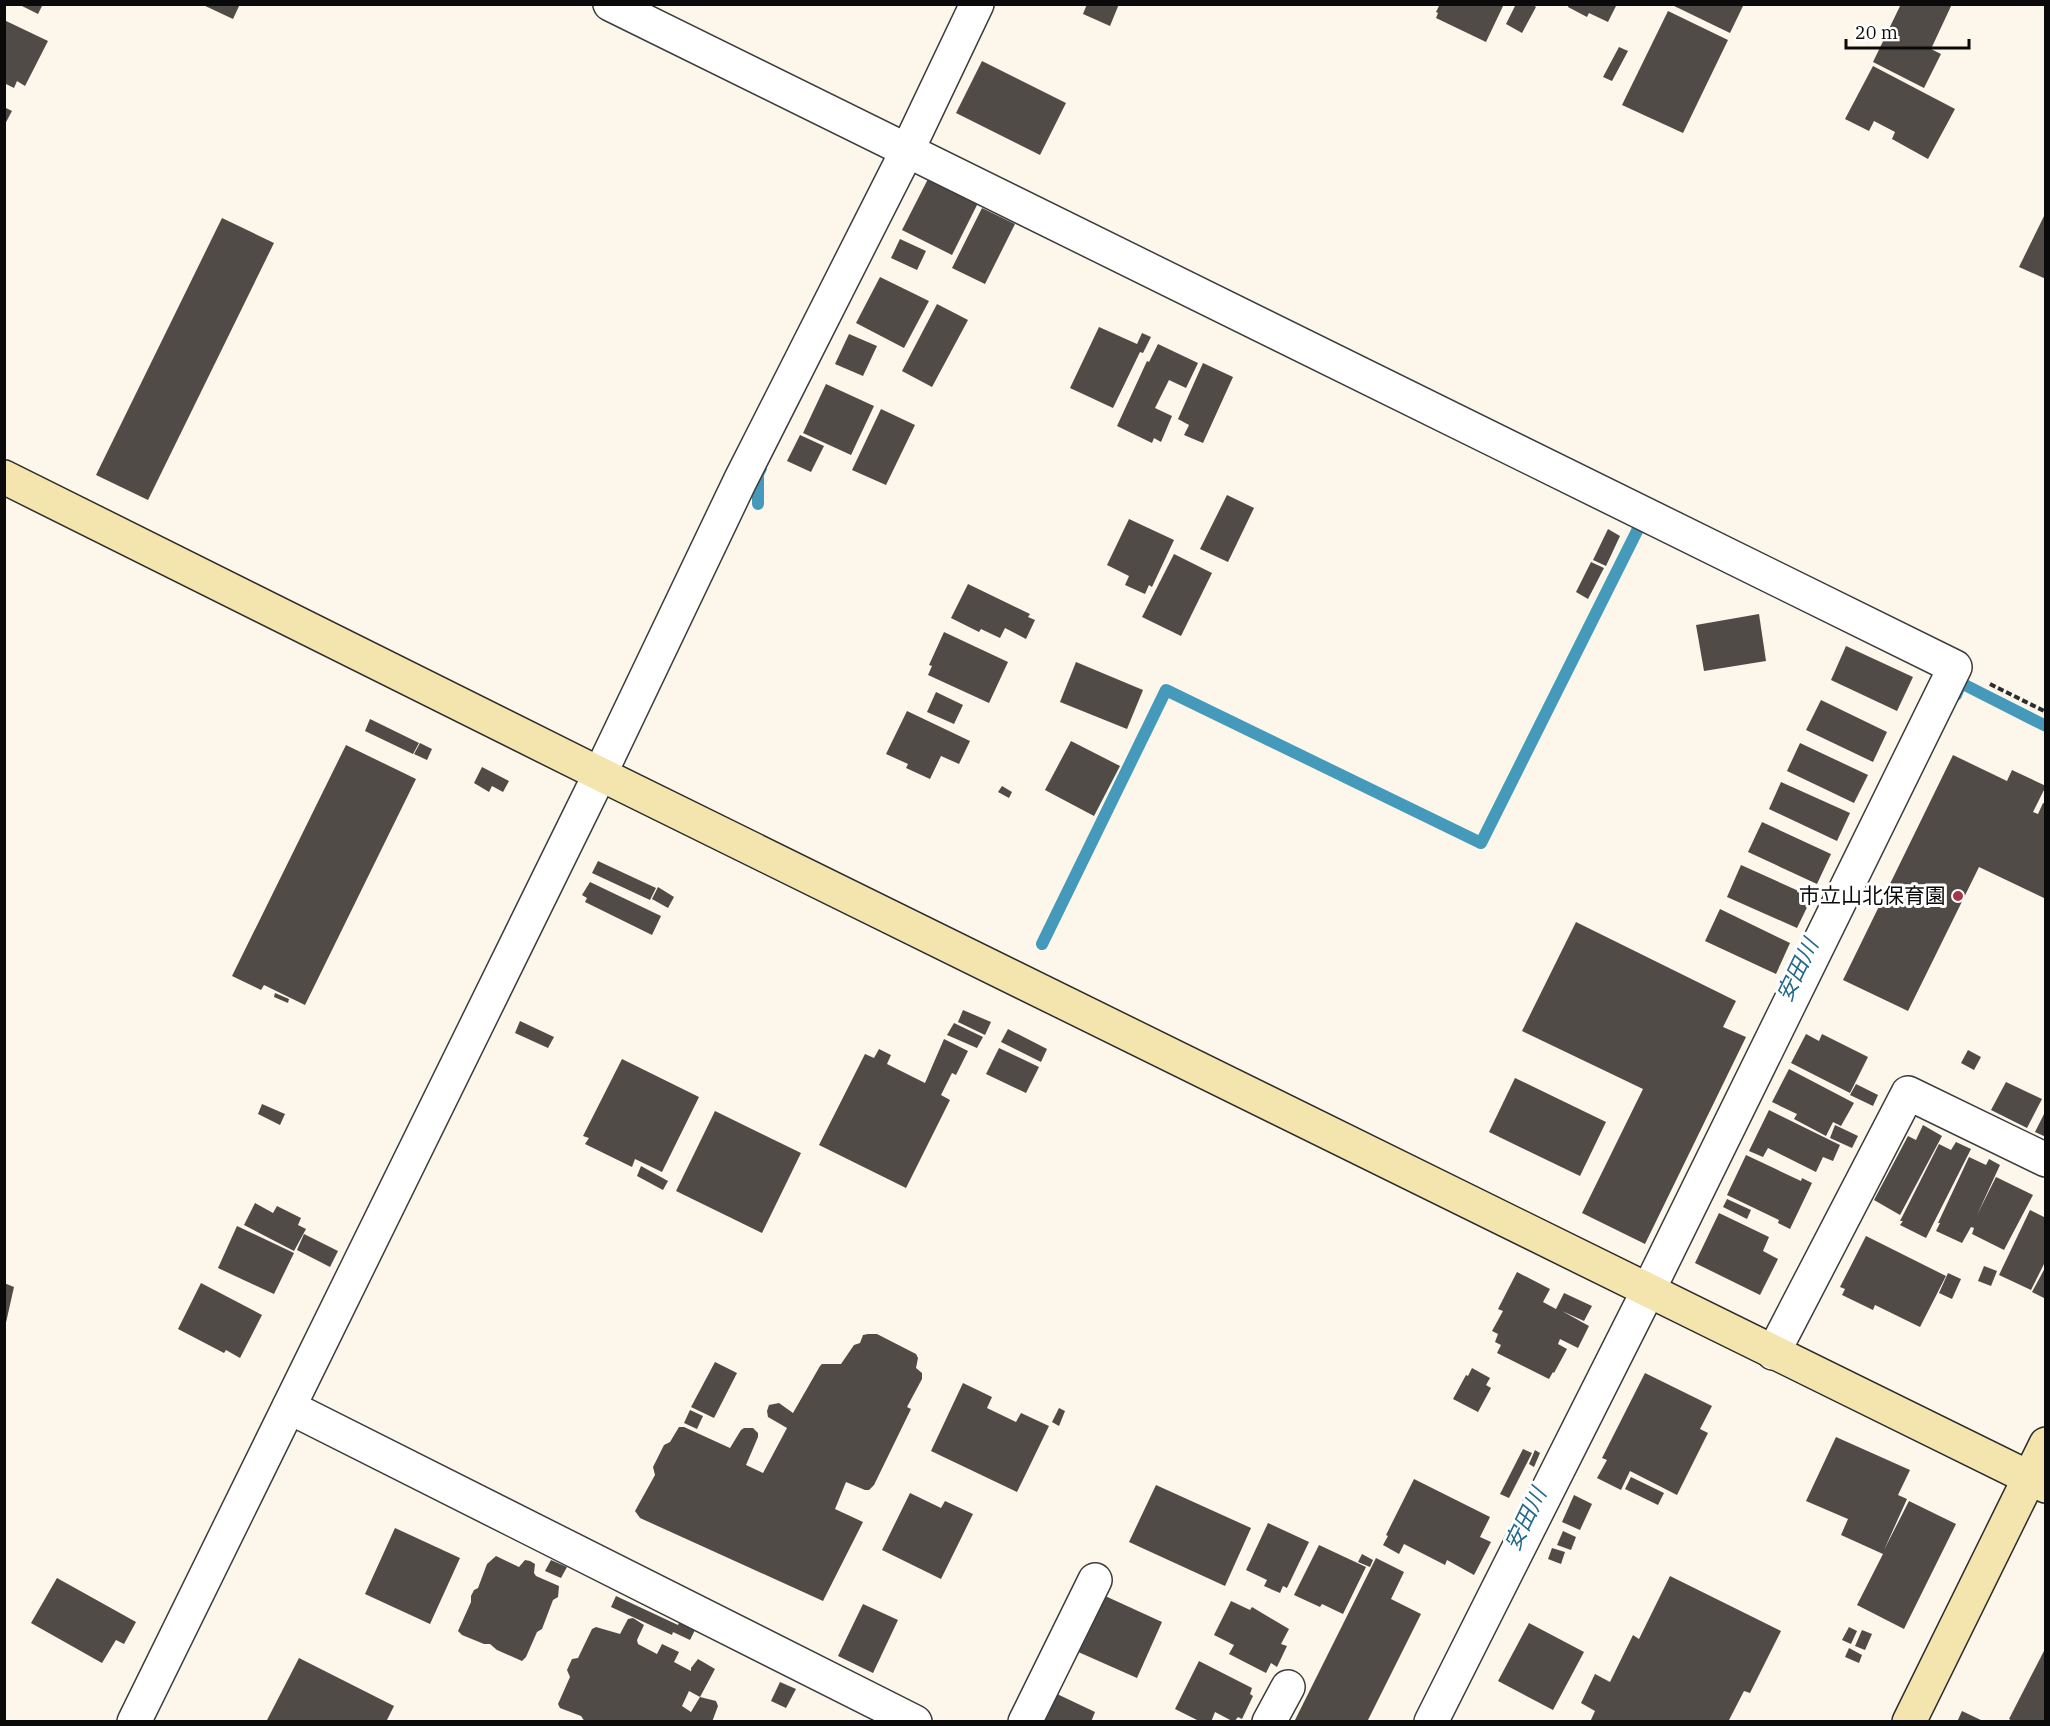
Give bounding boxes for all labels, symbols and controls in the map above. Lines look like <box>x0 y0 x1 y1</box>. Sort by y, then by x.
scale bar <box>1846 12 1969 50</box>
text: 20 m <box>1855 21 1898 44</box>
place label: 市立山北保育園 <box>1799 881 1946 909</box>
marker: 市立山北保育園 <box>1951 889 1965 903</box>
water label: 安田川 <box>1769 932 1825 1006</box>
water label: 安田川 <box>1497 1481 1553 1555</box>

